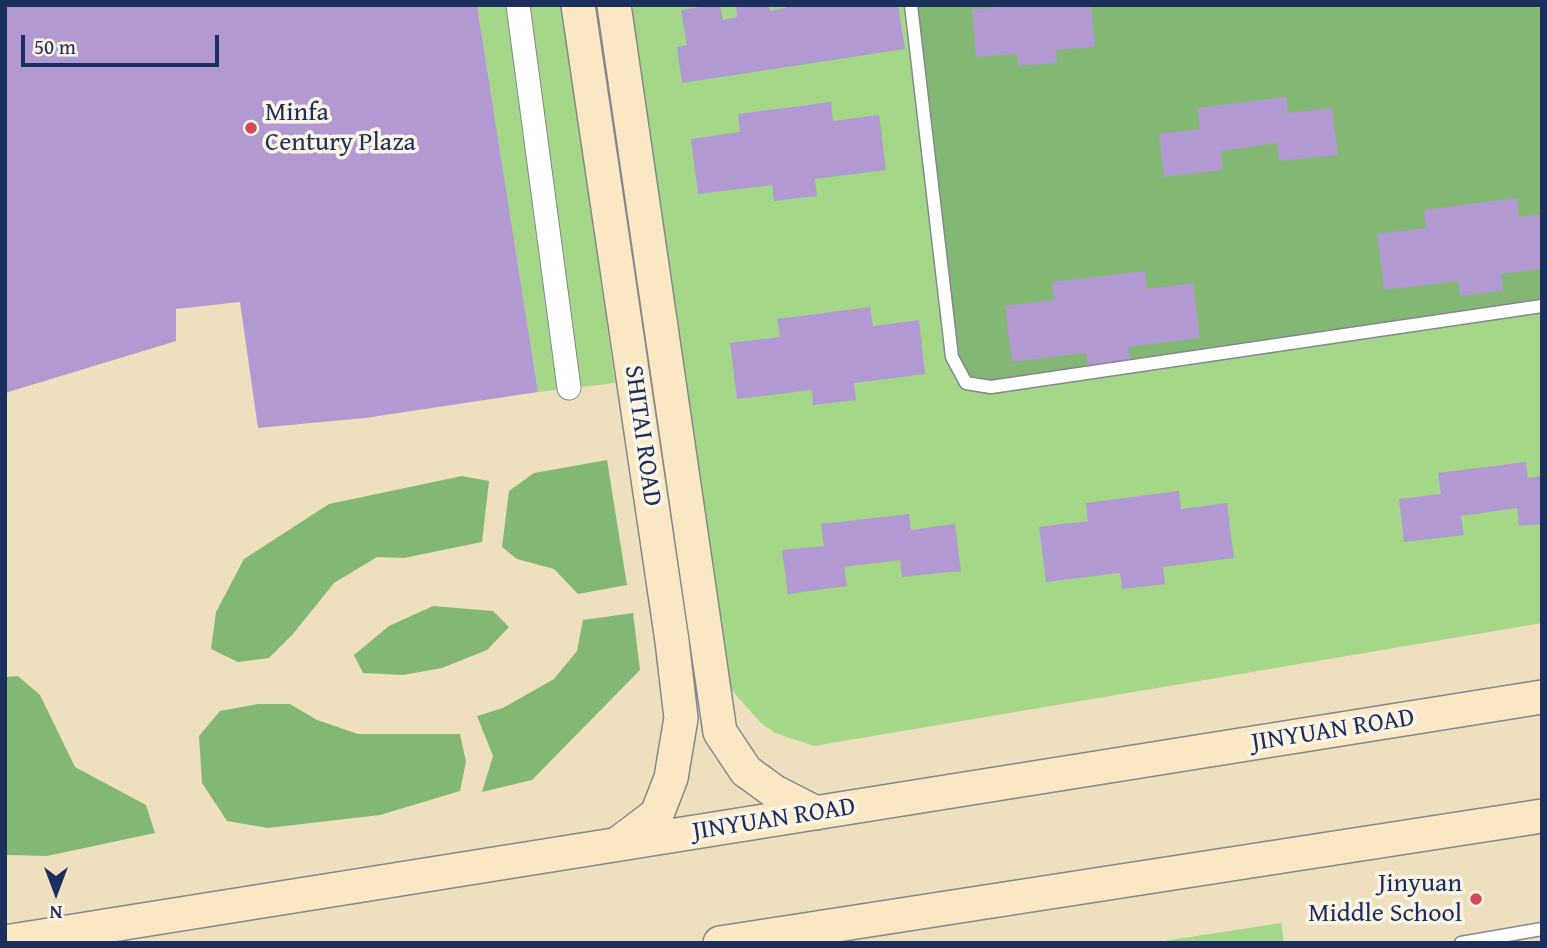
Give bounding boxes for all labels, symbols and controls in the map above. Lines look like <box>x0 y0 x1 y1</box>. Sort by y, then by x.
scale bar <box>24 21 222 65</box>
text: 50 m <box>34 31 76 62</box>
place label: Minfa Century Plaza <box>265 97 416 158</box>
marker: Minfa Century Plaza <box>243 120 259 136</box>
street label: SHITAI ROAD <box>617 363 667 509</box>
street label: JINYUAN ROAD <box>1249 703 1417 759</box>
street label: JINYUAN ROAD <box>690 792 858 848</box>
north arrow <box>21 857 91 927</box>
place label: Jinyuan Middle School <box>1308 868 1462 930</box>
marker: Jinyuan Middle School <box>1468 891 1484 907</box>
text: N <box>50 899 62 927</box>

